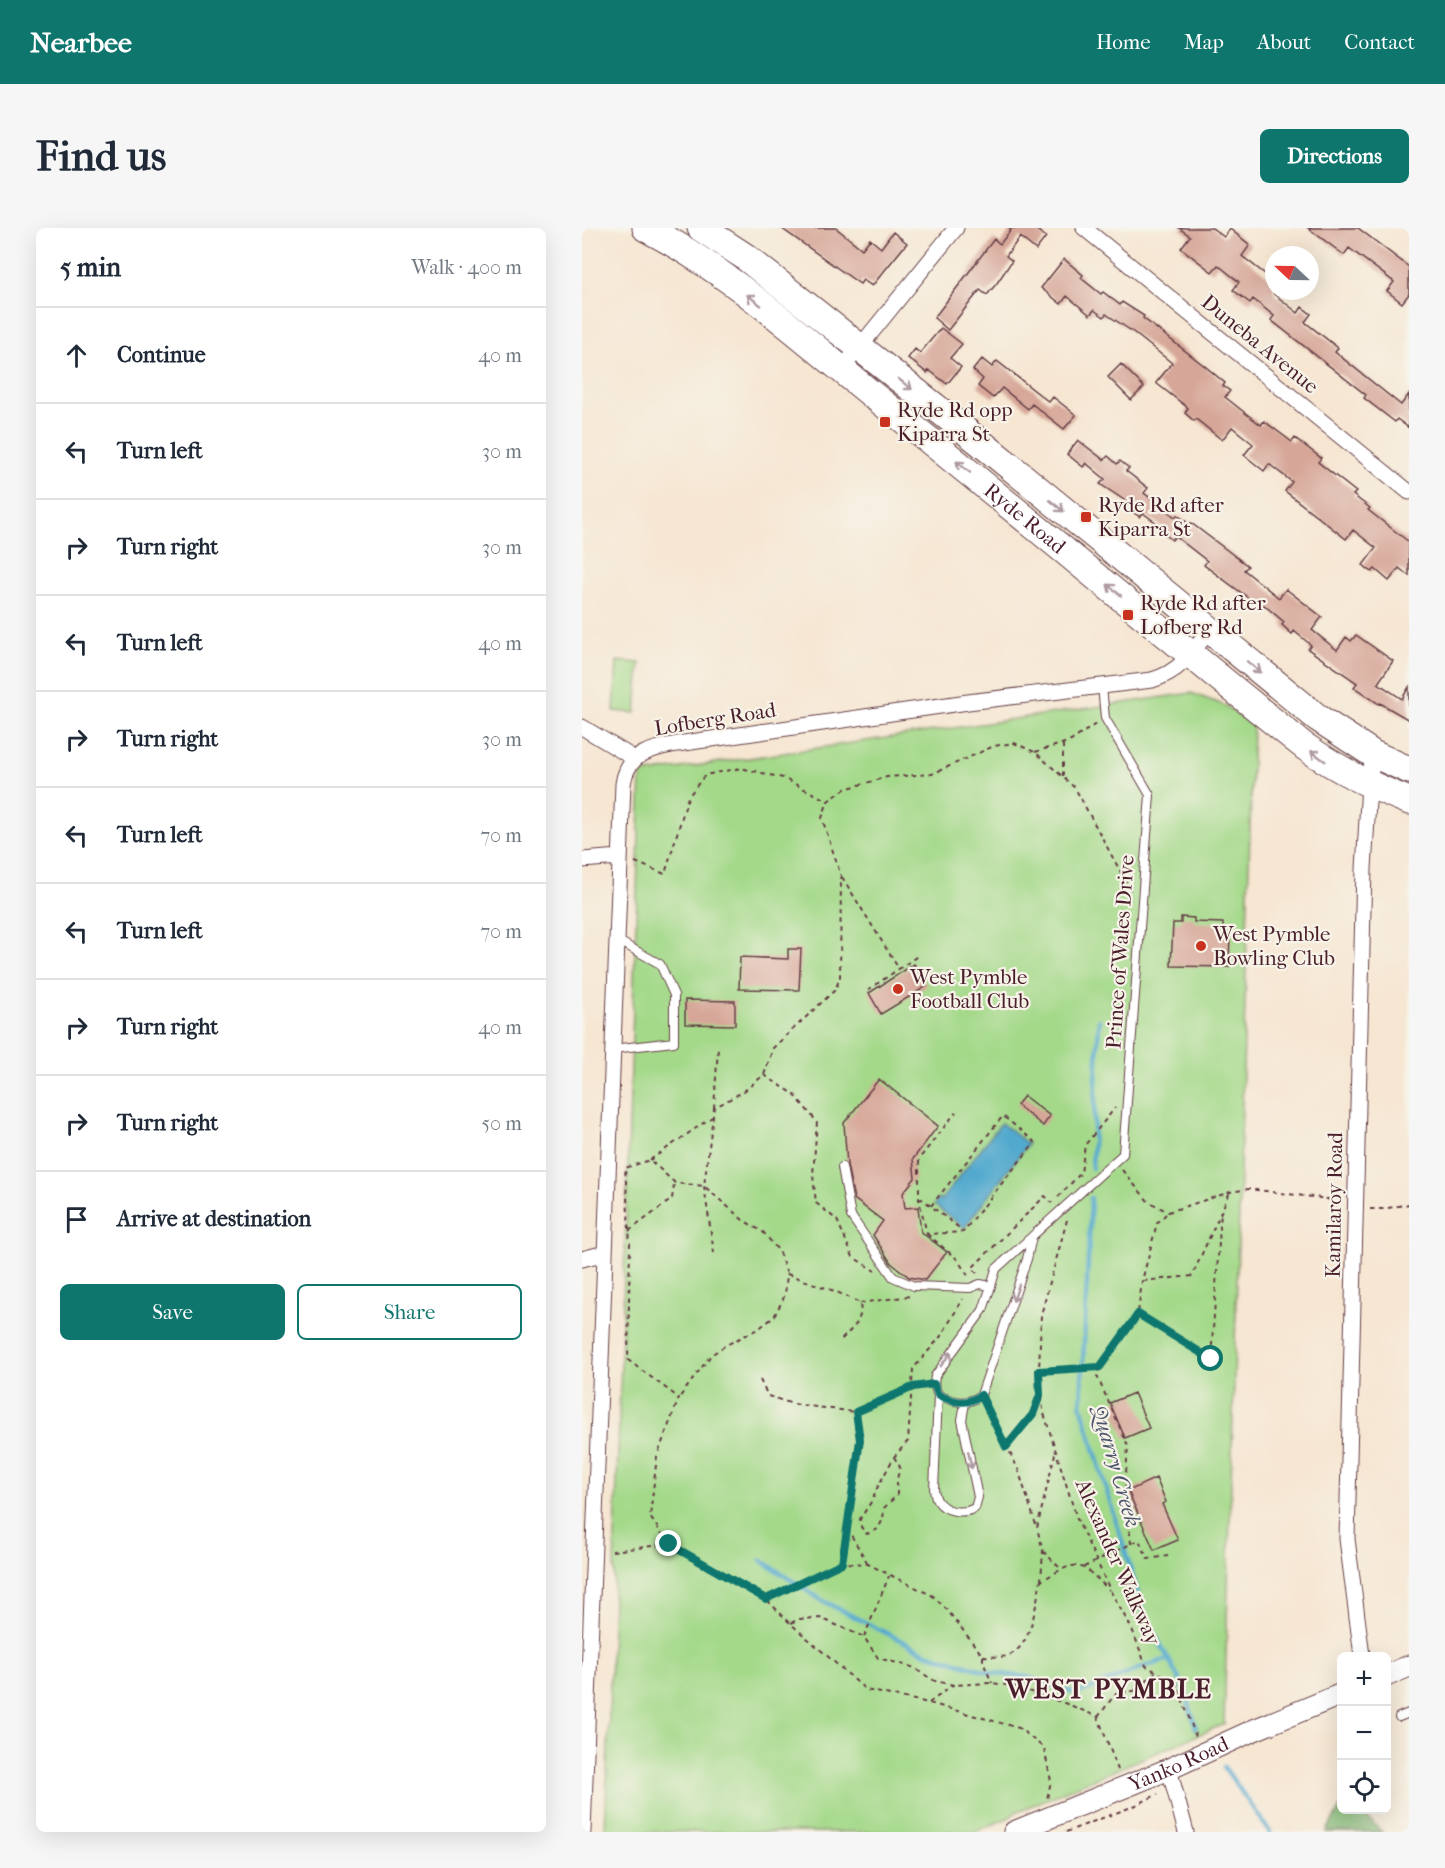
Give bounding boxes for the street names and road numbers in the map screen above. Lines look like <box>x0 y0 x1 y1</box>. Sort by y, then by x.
street label: Duneba Avenue <box>1197 290 1323 398</box>
street label: Ryde Road <box>979 478 1071 559</box>
street label: Lofberg Road <box>652 697 778 740</box>
street label: Prince of Wales Drive <box>1101 854 1139 1050</box>
street label: Kamilaroy Road <box>1321 1131 1347 1278</box>
street label: Alexander Walkway <box>1070 1474 1166 1649</box>
street label: Yanko Road <box>1124 1731 1233 1797</box>

